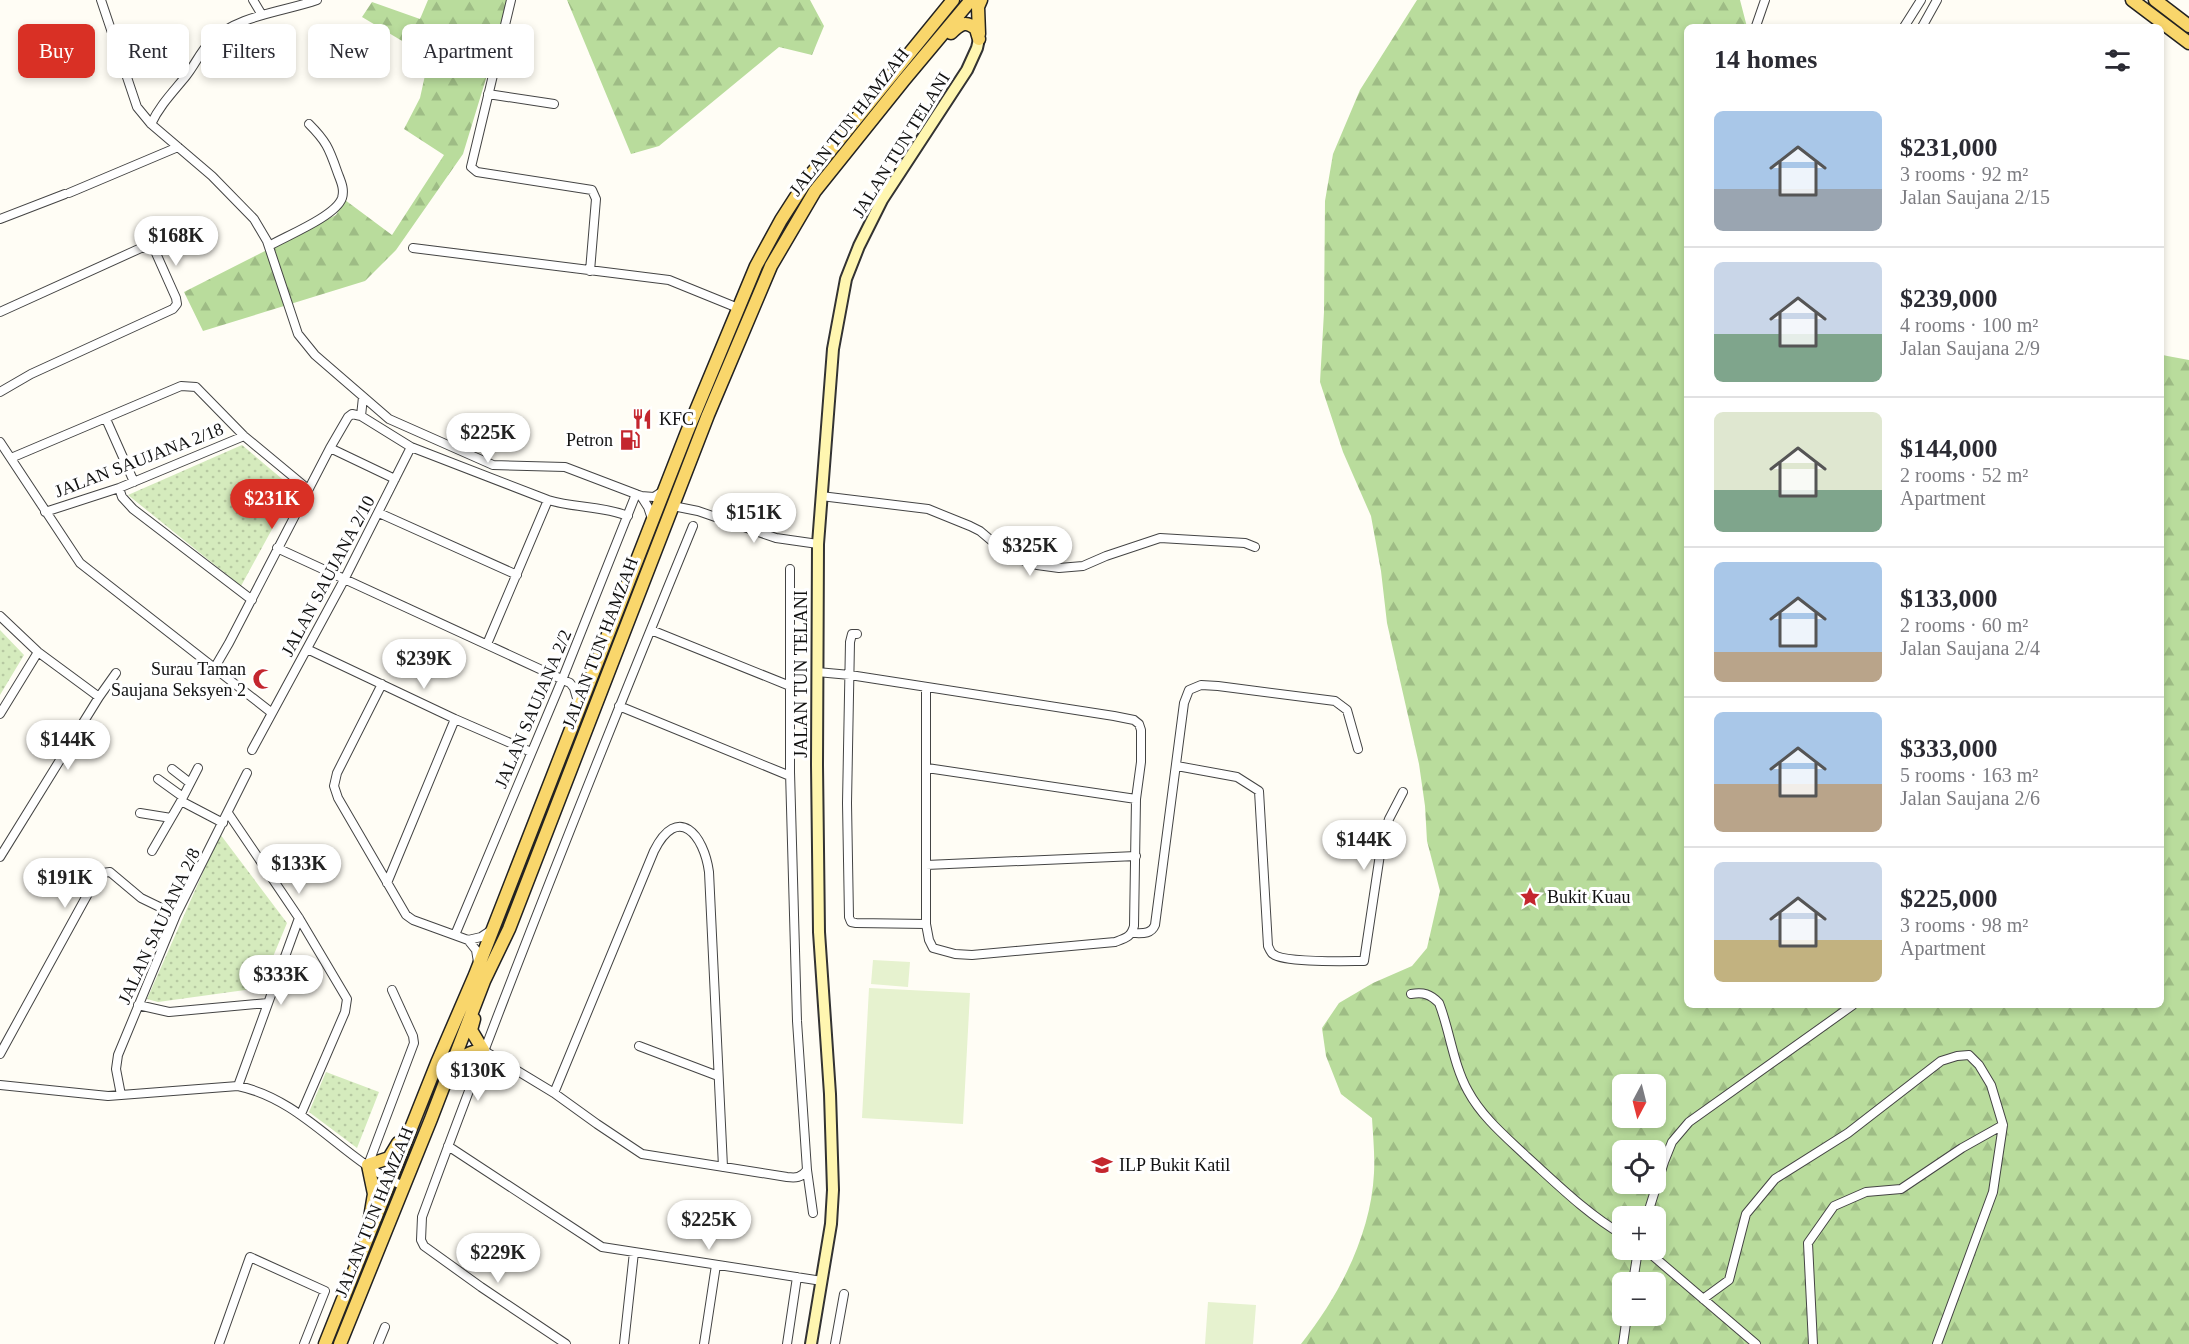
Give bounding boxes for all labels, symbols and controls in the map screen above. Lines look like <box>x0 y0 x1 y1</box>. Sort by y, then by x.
chip: Buy <box>18 24 95 78</box>
chip: Rent <box>107 24 189 78</box>
chip: Filters <box>201 24 296 78</box>
chip: New <box>308 24 390 78</box>
chip: Apartment <box>402 24 534 78</box>
street label: JALAN TUN HAMZAH <box>785 44 913 200</box>
icon: filters <box>2101 44 2134 77</box>
text: 14 homes <box>1714 45 1817 74</box>
street label: JALAN TUN TELANI <box>848 69 954 221</box>
text: $231,000 <box>1900 133 1998 162</box>
icon: home <box>1762 135 1834 207</box>
text: 3 rooms · 92 m² <box>1900 163 2028 185</box>
text: Jalan Saujana 2/15 <box>1900 186 2050 208</box>
pin: $168K <box>134 216 218 267</box>
text: $168K <box>148 224 204 246</box>
text: $239,000 <box>1900 284 1998 313</box>
icon: home <box>1762 286 1834 358</box>
text: 4 rooms · 100 m² <box>1900 314 2038 336</box>
text: Jalan Saujana 2/9 <box>1900 337 2040 359</box>
restaurant icon: KFC <box>630 407 654 431</box>
place label: KFC <box>659 409 694 429</box>
pin: $225K <box>446 413 530 464</box>
street label: JALAN SAUJANA 2/18 <box>52 419 226 501</box>
text: $225K <box>460 421 516 443</box>
fuel station icon: Petron <box>618 428 642 452</box>
place label: Petron <box>566 430 613 450</box>
text: $144,000 <box>1900 434 1998 463</box>
icon: home <box>1762 436 1834 508</box>
text: 2 rooms · 52 m² <box>1900 464 2028 486</box>
pin: $231K <box>230 479 314 530</box>
text: $231K <box>244 487 300 509</box>
text: Apartment <box>1900 487 1986 509</box>
street label: JALAN SAUJANA 2/10 <box>277 492 379 660</box>
pin: $151K <box>712 493 796 544</box>
text: $151K <box>726 501 782 523</box>
pin: $325K <box>988 526 1072 577</box>
text: $325K <box>1002 534 1058 556</box>
street label: JALAN TUN HAMZAH <box>558 555 642 731</box>
text: $133,000 <box>1900 584 1998 613</box>
icon: home <box>1762 586 1834 658</box>
street label: JALAN TUN TELANI <box>791 590 811 758</box>
text: 2 rooms · 60 m² <box>1900 614 2028 636</box>
street label: JALAN SAUJANA 2/2 <box>491 627 575 791</box>
text: Jalan Saujana 2/4 <box>1900 637 2040 659</box>
pin: $239K <box>382 639 466 690</box>
text: $239K <box>396 647 452 669</box>
place label: Surau Taman Saujana Seksyen 2 <box>111 659 246 700</box>
mosque icon: Surau Taman Saujana Seksyen 2 <box>251 667 275 691</box>
pin: $144K <box>26 720 110 771</box>
text: $144K <box>40 728 96 750</box>
text: $333,000 <box>1900 734 1998 763</box>
icon: home <box>1762 736 1834 808</box>
text: 5 rooms · 163 m² <box>1900 764 2038 786</box>
text: Jalan Saujana 2/6 <box>1900 787 2040 809</box>
pin: $144K <box>1322 820 1406 871</box>
text: $144K <box>1336 828 1392 850</box>
pin: $133K <box>257 844 341 895</box>
street label: JALAN SAUJANA 2/8 <box>114 845 204 1007</box>
text: $133K <box>271 852 327 874</box>
pin: $191K <box>23 858 107 909</box>
text: $191K <box>37 866 93 888</box>
text: $225,000 <box>1900 884 1998 913</box>
place icon: Bukit Kuau <box>1518 885 1542 909</box>
icon: home <box>1762 886 1834 958</box>
place label: Bukit Kuau <box>1547 887 1631 907</box>
text: 3 rooms · 98 m² <box>1900 914 2028 936</box>
text: Apartment <box>1900 937 1986 959</box>
pin: $333K <box>239 955 323 1006</box>
text: $333K <box>253 963 309 985</box>
pin: $130K <box>436 1051 520 1102</box>
text: $130K <box>450 1059 506 1081</box>
north arrow <box>1612 1074 1666 1128</box>
map controls <box>1612 1074 1666 1326</box>
street label: JALAN TUN HAMZAH <box>331 1124 417 1300</box>
button: locate <box>1612 1140 1666 1194</box>
school or university icon: ILP Bukit Katil <box>1090 1153 1114 1177</box>
place label: ILP Bukit Katil <box>1119 1155 1230 1175</box>
pin: $225K <box>667 1200 751 1251</box>
button: + <box>1612 1206 1666 1260</box>
text: $225K <box>681 1208 737 1230</box>
pin: $229K <box>456 1233 540 1284</box>
text: $229K <box>470 1241 526 1263</box>
button: − <box>1612 1272 1666 1326</box>

